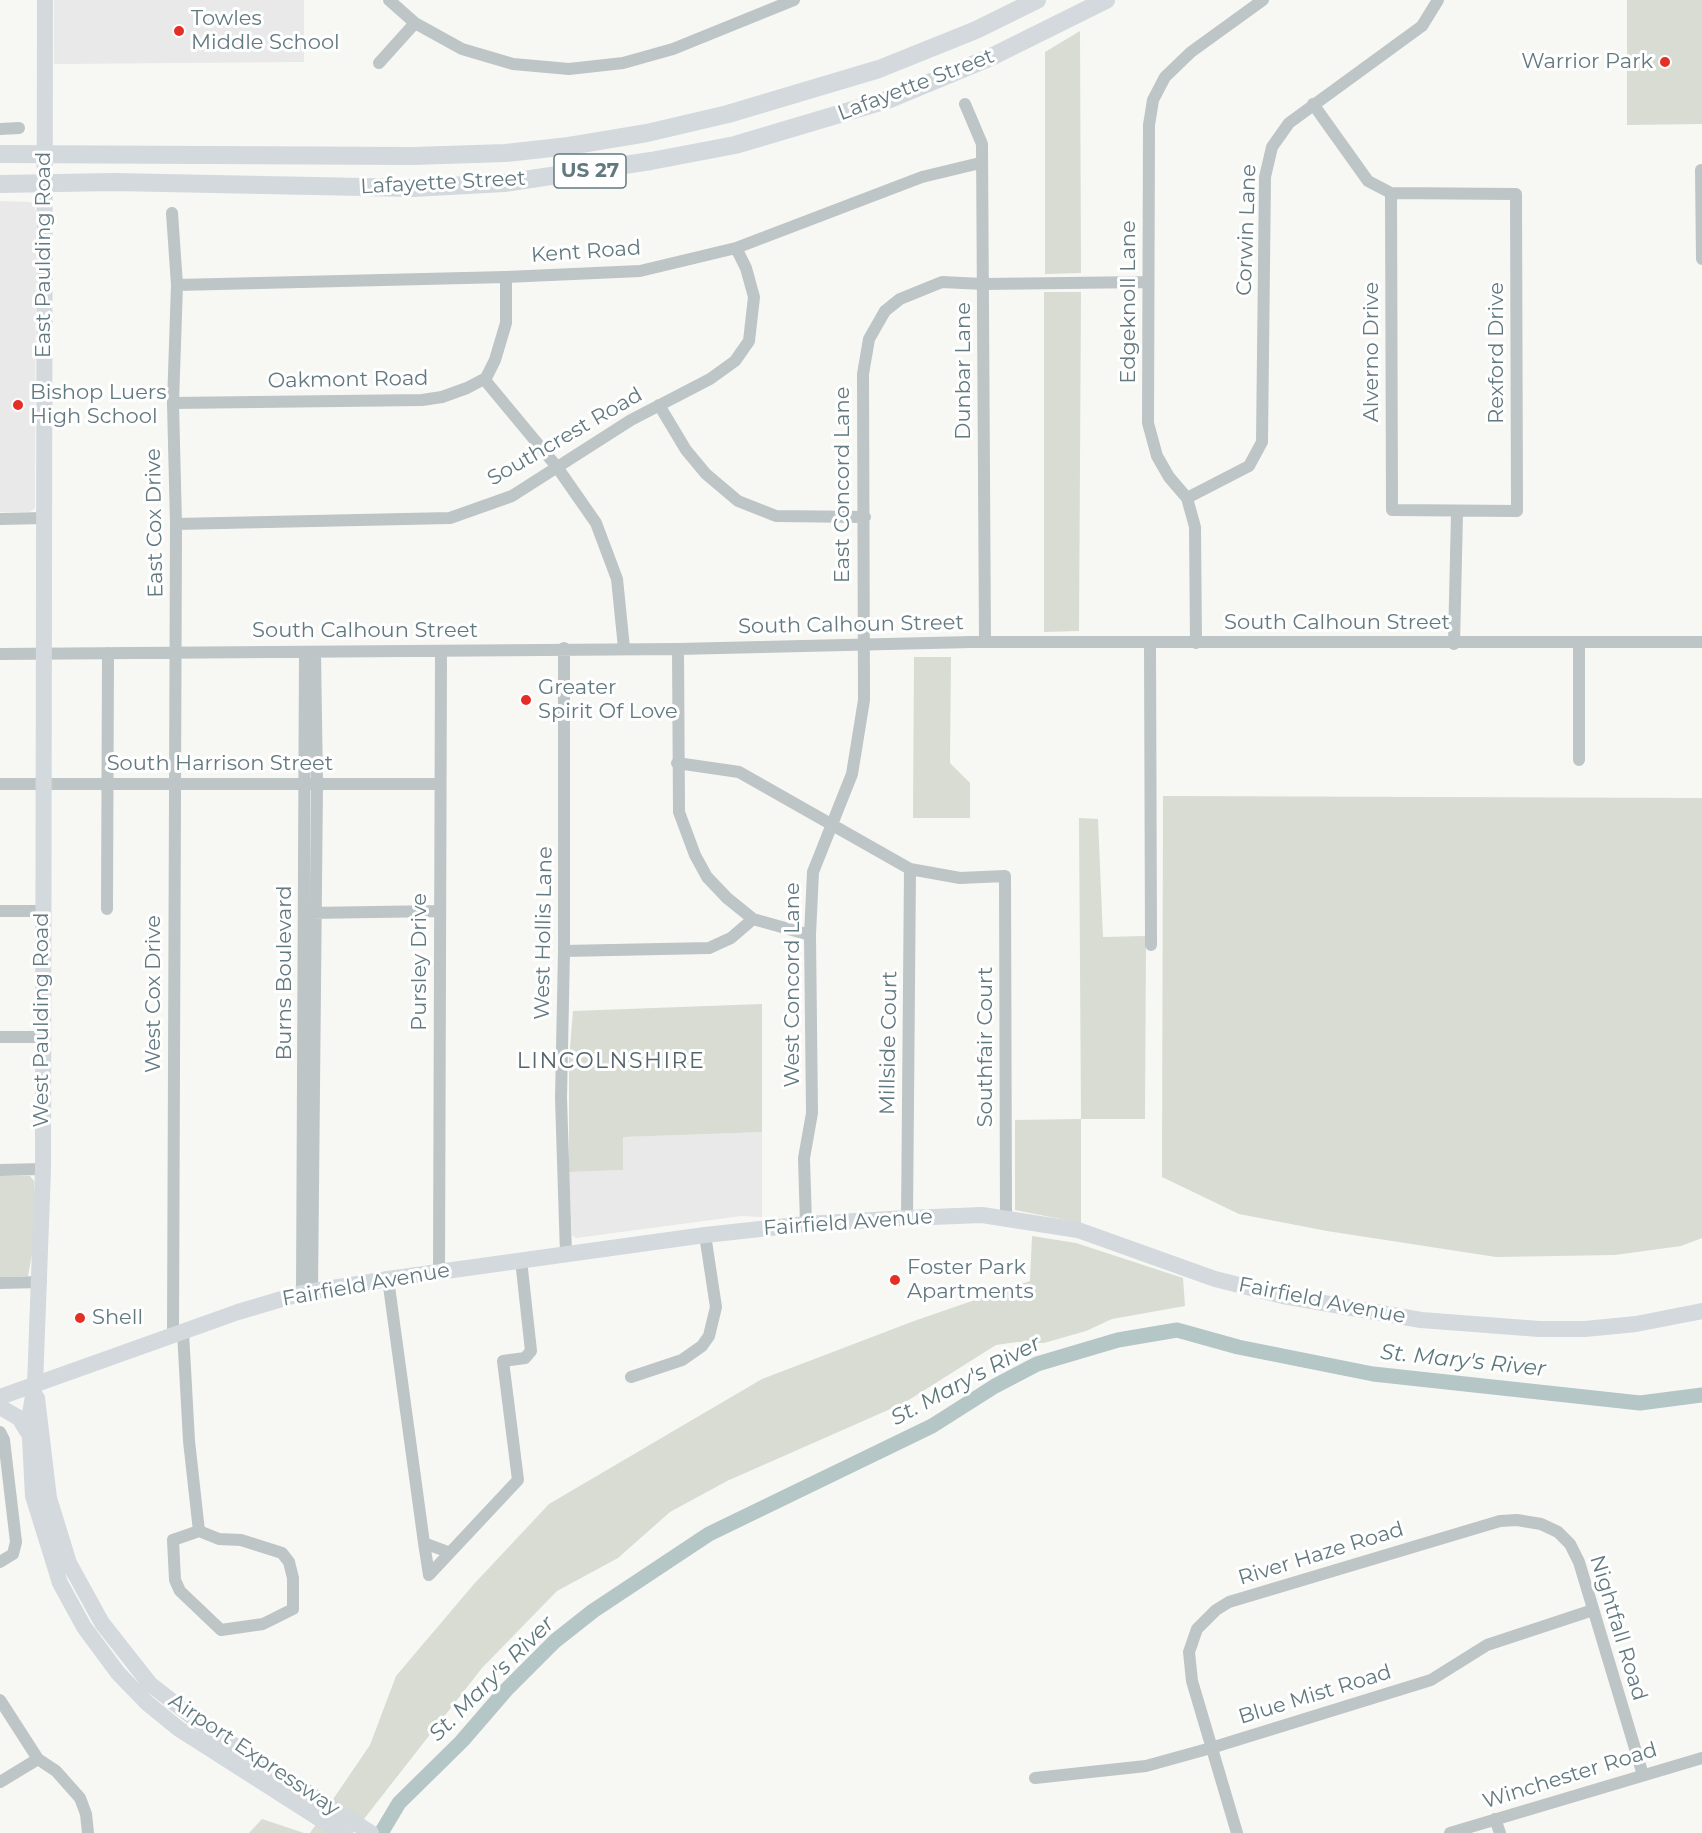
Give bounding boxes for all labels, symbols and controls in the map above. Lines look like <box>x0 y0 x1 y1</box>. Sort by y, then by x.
place label: Towles Middle School <box>191 6 340 56</box>
marker: Towles Middle School <box>172 24 186 38</box>
street label: Lafayette Street <box>834 44 998 126</box>
place label: Warrior Park <box>1521 49 1653 75</box>
marker: Warrior Park <box>1658 55 1672 69</box>
street label: East Paulding Road <box>31 152 57 358</box>
road number: US 27 <box>554 154 626 188</box>
street label: Corwin Lane <box>1232 164 1262 296</box>
street label: Lafayette Street <box>360 166 526 200</box>
street label: Edgeknoll Lane <box>1116 220 1142 384</box>
street label: Kent Road <box>530 236 642 268</box>
street label: Alverno Drive <box>1359 282 1385 422</box>
street label: Rexford Drive <box>1484 282 1510 424</box>
street label: Dunbar Lane <box>951 302 977 440</box>
street label: Oakmont Road <box>267 366 429 394</box>
place label: Bishop Luers High School <box>30 380 166 430</box>
street label: Southcrest Road <box>483 382 647 492</box>
street label: East Concord Lane <box>830 387 856 583</box>
marker: Bishop Luers High School <box>11 398 25 412</box>
street label: East Cox Drive <box>141 448 169 598</box>
street label: South Calhoun Street <box>738 610 964 640</box>
street label: South Calhoun Street <box>1224 610 1450 636</box>
street label: South Calhoun Street <box>252 618 478 644</box>
place label: Greater Spirit Of Love <box>538 675 678 725</box>
marker: Greater Spirit Of Love <box>519 693 533 707</box>
street label: South Harrison Street <box>107 751 333 777</box>
street label: West Hollis Lane <box>530 846 558 1020</box>
street label: West Concord Lane <box>780 882 806 1088</box>
street label: Burns Boulevard <box>272 885 298 1061</box>
street label: Pursley Drive <box>407 893 433 1031</box>
street label: West Paulding Road <box>29 913 55 1127</box>
street label: West Cox Drive <box>141 915 167 1073</box>
street label: Southfair Court <box>973 967 999 1127</box>
street label: Millside Court <box>875 971 903 1115</box>
district label: LINCOLNSHIRE <box>517 1049 705 1075</box>
street label: Fairfield Avenue <box>762 1205 934 1241</box>
place label: Foster Park Apartments <box>907 1255 1034 1305</box>
street label: Fairfield Avenue <box>280 1258 452 1312</box>
street label: Fairfield Avenue <box>1236 1272 1408 1330</box>
marker: Foster Park Apartments <box>888 1273 902 1287</box>
place label: Shell <box>92 1305 143 1331</box>
marker: Shell <box>73 1311 87 1325</box>
water label: St. Mary's River <box>886 1330 1046 1432</box>
water label: St. Mary's River <box>1379 1339 1547 1383</box>
street label: River Haze Road <box>1235 1517 1407 1591</box>
street label: Nightfall Road <box>1584 1552 1652 1704</box>
water label: St. Mary's River <box>424 1611 560 1747</box>
street label: Blue Mist Road <box>1235 1660 1395 1730</box>
street label: Airport Expressway <box>164 1688 344 1822</box>
street label: Winchester Road <box>1480 1737 1660 1815</box>

